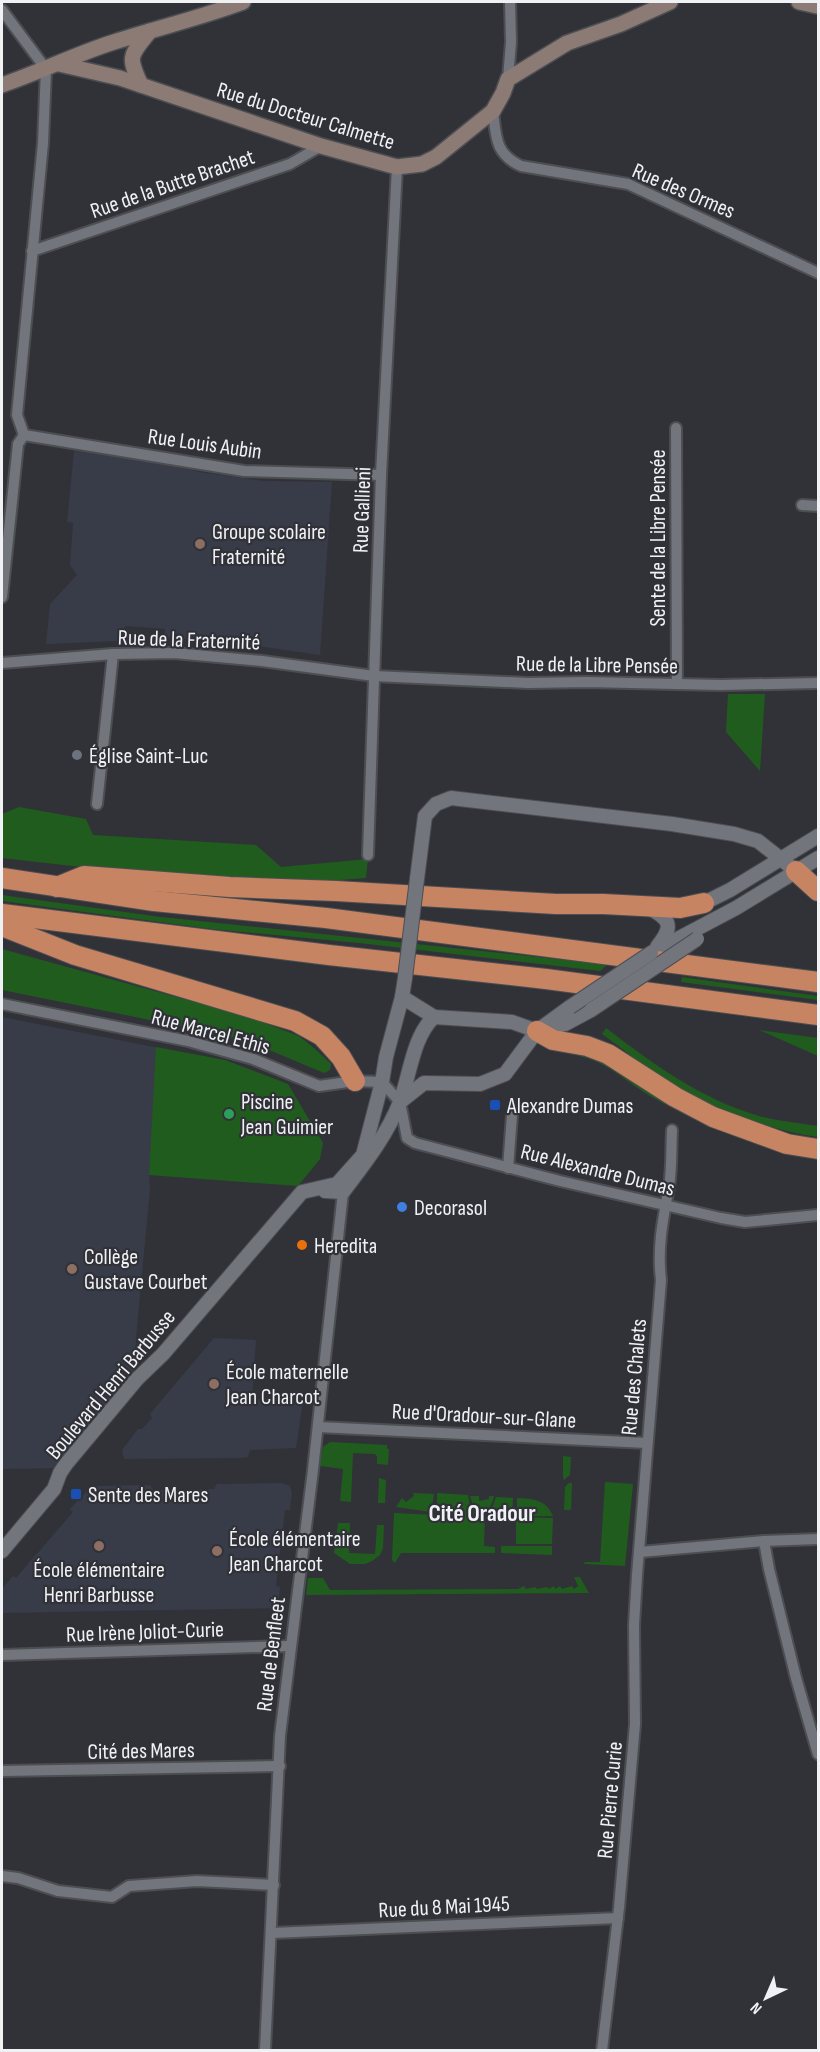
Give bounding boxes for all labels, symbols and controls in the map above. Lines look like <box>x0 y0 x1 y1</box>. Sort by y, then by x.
street label: Rue du Docteur Calmette <box>213 77 398 156</box>
street label: Rue de la Butte Brachet <box>87 144 258 225</box>
street label: Rue des Ormes <box>628 158 739 225</box>
street label: Rue Louis Aubin <box>146 423 263 466</box>
street label: Sente de la Libre Pensée <box>645 449 672 627</box>
street label: Rue Gallieni <box>348 467 377 554</box>
place label: Groupe scolaire Fraternité <box>212 519 326 571</box>
marker: Groupe scolaire Fraternité <box>193 537 207 551</box>
street label: Rue de la Fraternité <box>117 625 261 656</box>
street label: Rue de la Libre Pensée <box>516 651 678 680</box>
place label: Église Saint-Luc <box>89 743 208 770</box>
marker: Église Saint-Luc <box>70 748 84 762</box>
street label: Rue Marcel Ethis <box>148 1004 273 1061</box>
place label: Piscine Jean Guimier <box>240 1089 333 1141</box>
place label: Alexandre Dumas <box>506 1093 633 1120</box>
marker: Alexandre Dumas <box>488 1098 502 1112</box>
marker: Piscine Jean Guimier <box>222 1107 236 1121</box>
street label: Rue Alexandre Dumas <box>518 1138 678 1203</box>
place label: Decorasol <box>414 1195 487 1222</box>
marker: Decorasol <box>395 1200 409 1214</box>
place label: Heredita <box>314 1233 377 1260</box>
marker: Heredita <box>295 1238 309 1252</box>
place label: Collège Gustave Courbet <box>84 1244 208 1296</box>
marker: Collège Gustave Courbet <box>65 1262 79 1276</box>
street label: Boulevard Henri Barbusse <box>41 1305 182 1465</box>
street label: Rue des Chalets <box>616 1318 653 1437</box>
place label: École maternelle Jean Charcot <box>225 1359 349 1411</box>
marker: École maternelle Jean Charcot <box>207 1377 221 1391</box>
street label: Rue d'Oradour-sur-Glane <box>391 1398 577 1435</box>
place label: Sente des Mares <box>88 1482 208 1509</box>
marker: Sente des Mares <box>69 1487 83 1501</box>
district label: Cité Oradour <box>428 1499 536 1528</box>
place label: École élémentaire Jean Charcot <box>228 1526 361 1578</box>
marker: École élémentaire Henri Barbusse <box>92 1539 106 1553</box>
marker: École élémentaire Jean Charcot <box>210 1544 224 1558</box>
place label: École élémentaire Henri Barbusse <box>33 1557 165 1609</box>
street label: Rue de Benfleet <box>251 1595 292 1713</box>
street label: Rue Irène Joliot-Curie <box>66 1616 224 1649</box>
street label: Cité des Mares <box>87 1737 195 1766</box>
street label: Rue Pierre Curie <box>592 1740 629 1860</box>
street label: Rue du 8 Mai 1945 <box>378 1891 511 1924</box>
north arrow <box>736 1968 796 2028</box>
text: N <box>747 1998 766 2018</box>

